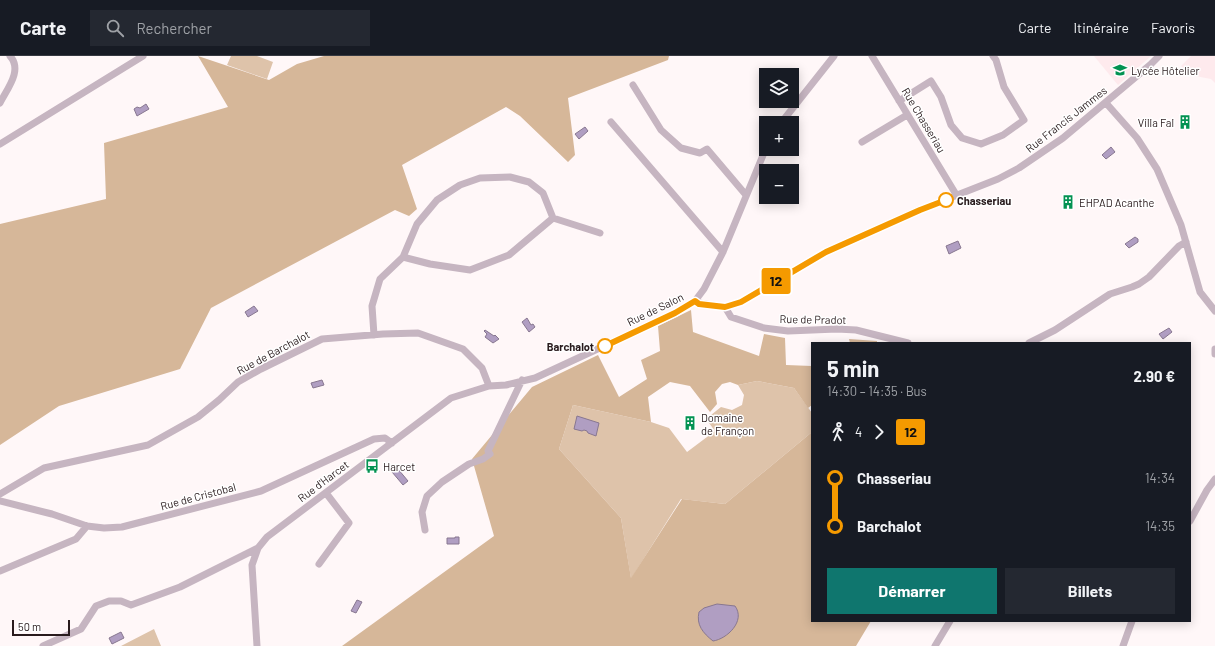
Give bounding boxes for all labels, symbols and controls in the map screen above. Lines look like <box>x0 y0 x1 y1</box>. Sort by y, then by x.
search box <box>90 10 370 46</box>
text: Carte <box>20 16 66 39</box>
icon: search <box>104 17 126 39</box>
text: Rechercher <box>136 19 212 37</box>
text: Carte <box>1018 19 1051 36</box>
text: Itinéraire <box>1073 19 1129 36</box>
text: Favoris <box>1151 19 1195 36</box>
school or university icon: Lycée Hôtelier <box>1112 62 1128 78</box>
place label: Lycée Hôtelier <box>1131 64 1200 77</box>
map controls <box>759 68 799 204</box>
button: layers <box>759 68 799 108</box>
street label: Rue Francis Jammes <box>1023 83 1109 155</box>
street label: Rue Chasseriau <box>899 85 949 155</box>
building icon: Villa Fal <box>1177 114 1193 130</box>
button: + <box>759 116 799 156</box>
place label: Villa Fal <box>1138 116 1174 129</box>
button: − <box>759 164 799 204</box>
marker: Chasseriau <box>938 192 954 208</box>
place label: Chasseriau <box>957 194 1011 207</box>
building icon: EHPAD Acanthe <box>1060 194 1076 210</box>
place label: EHPAD Acanthe <box>1079 196 1154 209</box>
line badge: 12 <box>758 268 794 294</box>
text: 12 <box>770 272 782 289</box>
street label: Rue de Salon <box>625 290 685 328</box>
street label: Rue de Pradot <box>779 312 847 326</box>
street label: Rue de Barchalot <box>234 327 312 377</box>
marker: Barchalot <box>597 338 613 354</box>
place label: Barchalot <box>547 340 594 353</box>
text: 5 min <box>827 355 879 381</box>
text: 2.90 € <box>1134 367 1175 385</box>
text: 14:30 – 14:35 · Bus <box>827 383 927 399</box>
place label: Domaine de Françon <box>701 411 754 437</box>
building icon: Domaine de Françon <box>682 415 698 431</box>
icon: walk <box>827 421 849 443</box>
icon: forward <box>868 421 890 443</box>
text: 12 <box>904 423 917 440</box>
text: 4 <box>855 424 862 440</box>
street label: Rue d'Harcet <box>295 458 351 504</box>
bus stop icon: Harcet <box>364 458 380 474</box>
place label: Harcet <box>383 460 415 473</box>
text: Chasseriau <box>857 469 931 487</box>
text: 14:34 <box>1145 470 1175 486</box>
street label: Rue de Cristobal <box>159 480 237 512</box>
text: Barchalot <box>857 517 921 535</box>
text: 14:35 <box>1146 518 1175 534</box>
button: Démarrer <box>827 568 997 614</box>
button: Billets <box>1005 568 1175 614</box>
scale bar <box>12 618 70 637</box>
text: 50 m <box>18 620 41 633</box>

